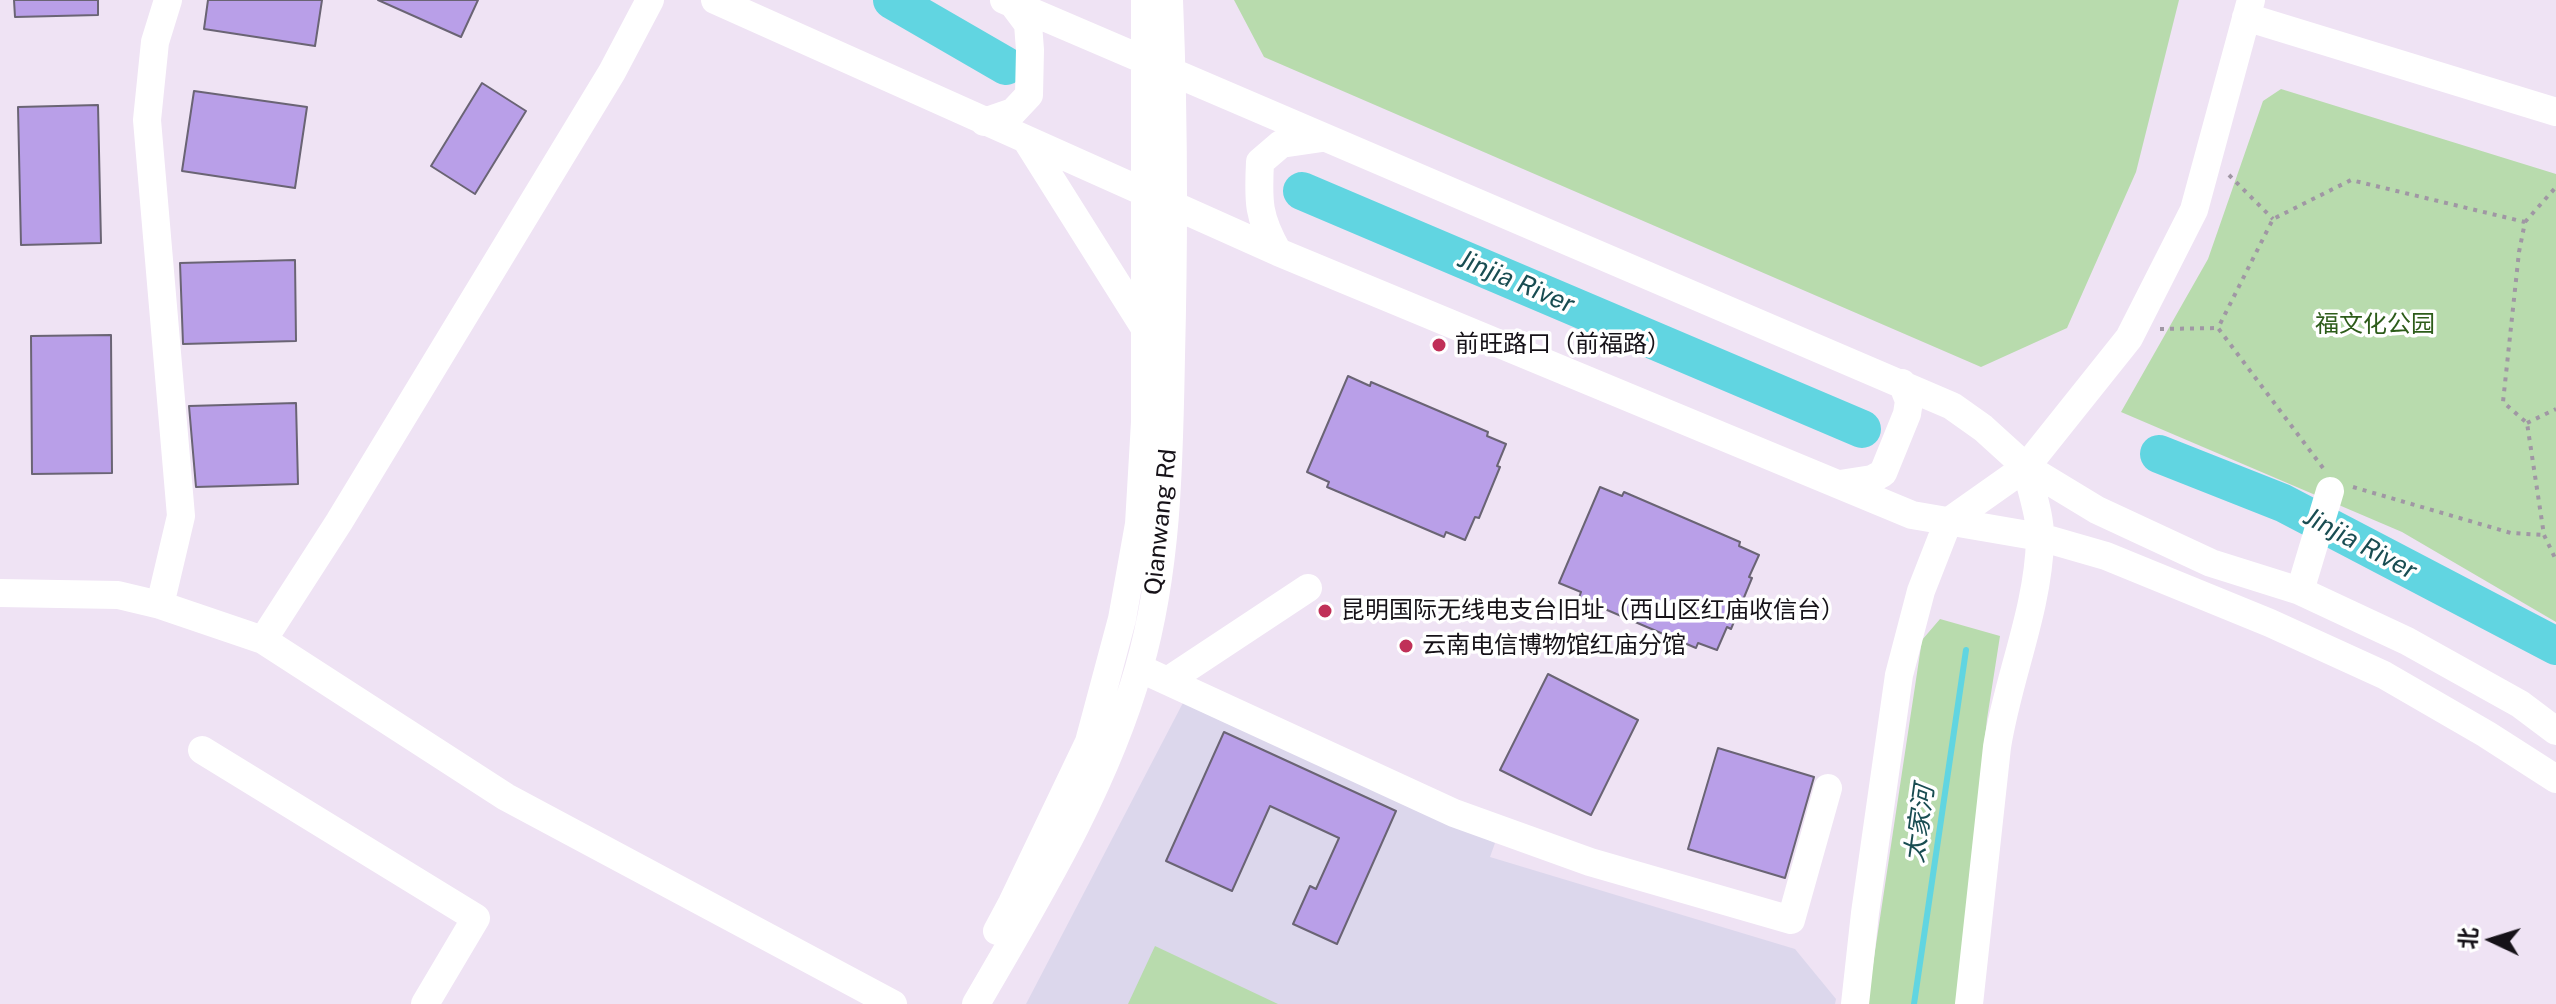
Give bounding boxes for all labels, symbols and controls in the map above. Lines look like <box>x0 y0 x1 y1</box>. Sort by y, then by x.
water label: Jinjia River <box>1453 243 1579 321</box>
park label: 福文化公园 <box>2315 311 2435 339</box>
place label: 前旺路口（前福路） <box>1455 331 1671 359</box>
marker: 前旺路口（前福路） <box>1430 336 1448 354</box>
street label: Qianwang Rd <box>1139 447 1183 597</box>
water label: Jinjia River <box>2298 501 2422 587</box>
place label: 昆明国际无线电支台旧址（西山区红庙收信台） <box>1341 597 1845 625</box>
marker: 昆明国际无线电支台旧址（西山区红庙收信台） <box>1316 602 1334 620</box>
place label: 云南电信博物馆红庙分馆 <box>1422 632 1686 660</box>
marker: 云南电信博物馆红庙分馆 <box>1397 637 1415 655</box>
water label: 太家河 <box>1899 783 1941 865</box>
north arrow <box>2452 900 2532 980</box>
text: 北 <box>2454 926 2482 950</box>

